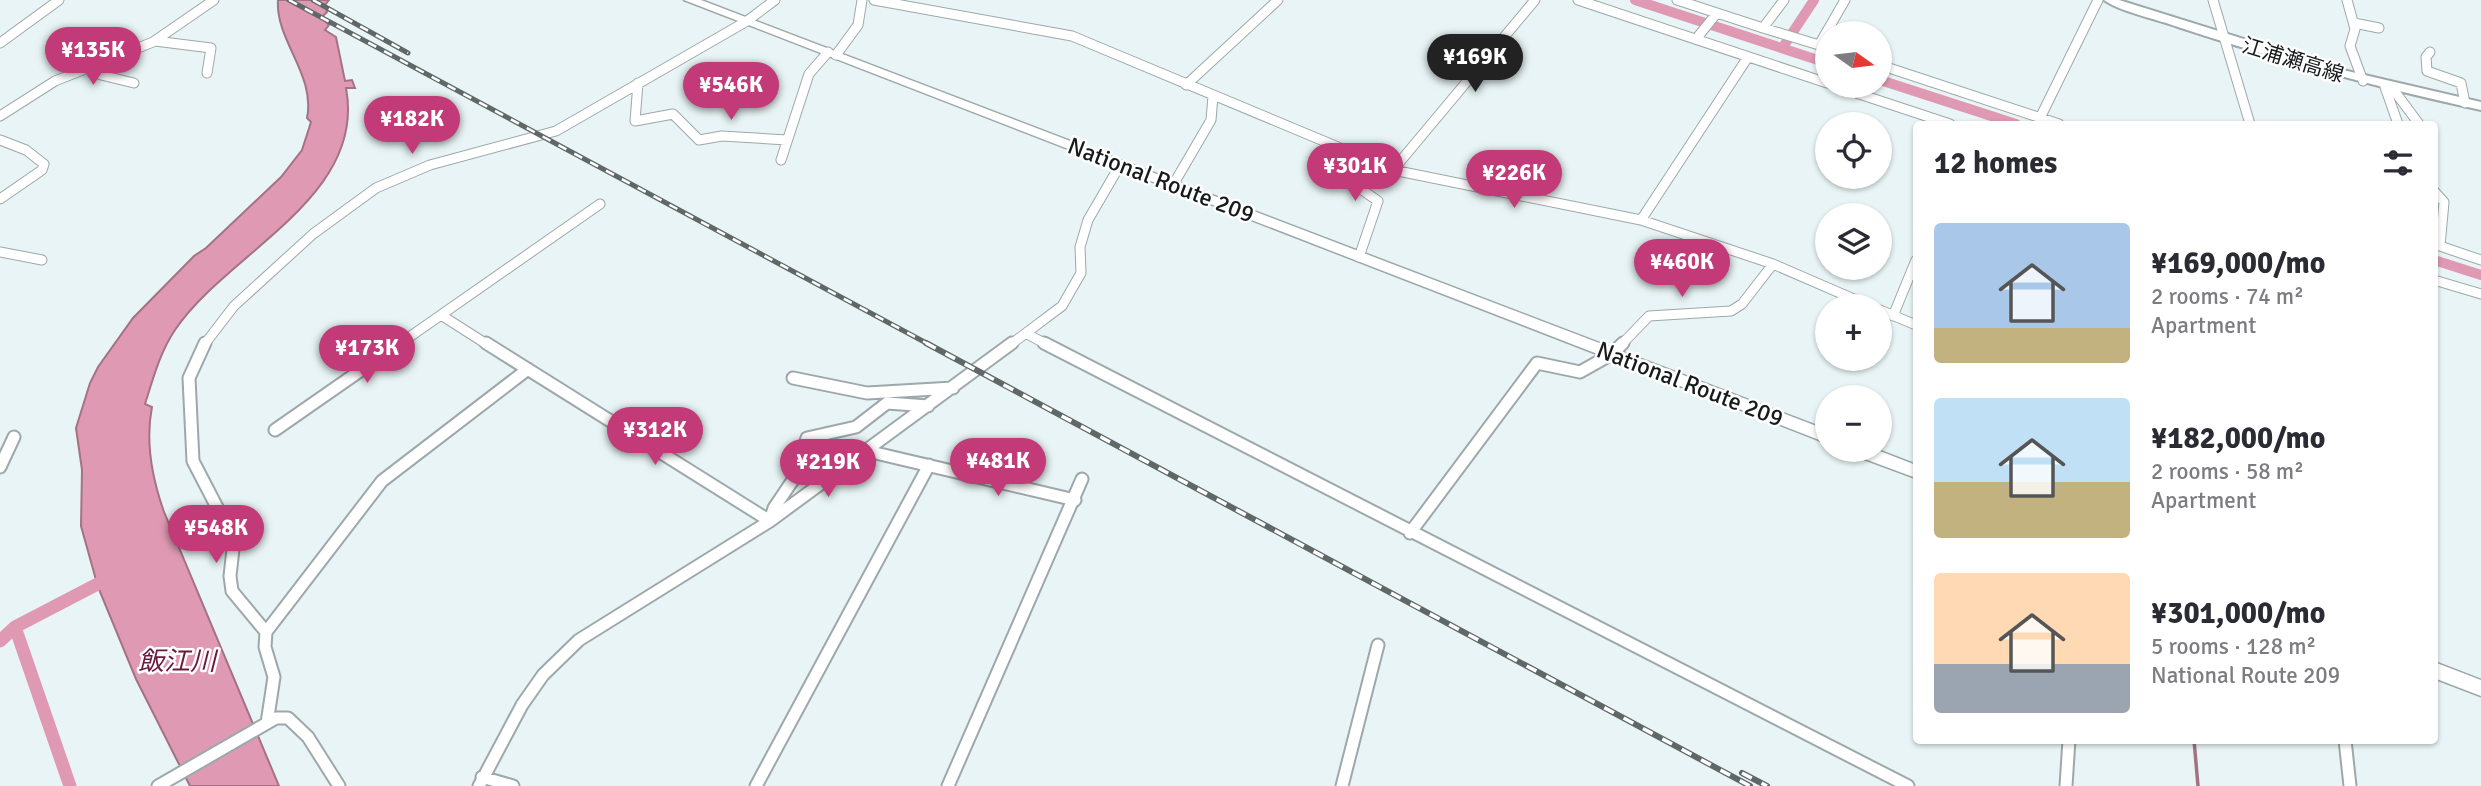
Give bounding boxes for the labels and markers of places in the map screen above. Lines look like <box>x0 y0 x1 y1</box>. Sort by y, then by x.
pin: ¥135K <box>44 28 142 87</box>
pin: ¥169K <box>1426 34 1524 94</box>
pin: ¥546K <box>682 62 780 122</box>
pin: ¥182K <box>363 96 461 156</box>
pin: ¥301K <box>1306 144 1404 203</box>
pin: ¥226K <box>1465 150 1563 210</box>
pin: ¥460K <box>1633 240 1731 299</box>
pin: ¥173K <box>318 326 416 385</box>
pin: ¥312K <box>606 407 704 467</box>
pin: ¥481K <box>949 438 1047 498</box>
pin: ¥219K <box>779 440 877 499</box>
pin: ¥548K <box>167 505 265 565</box>

